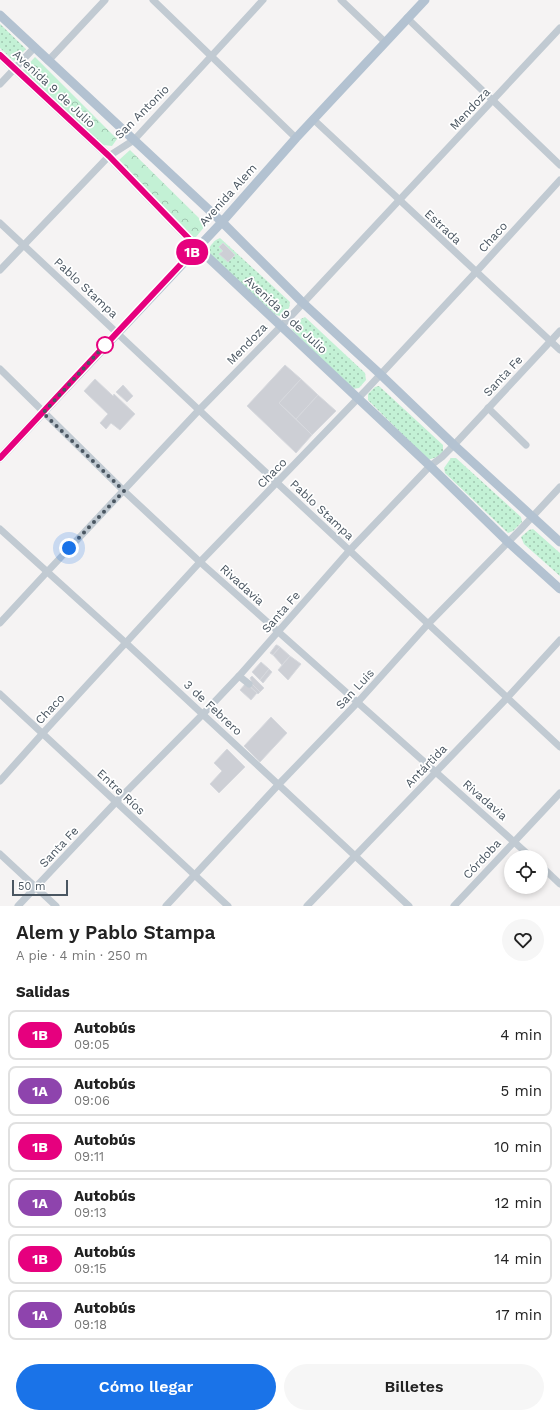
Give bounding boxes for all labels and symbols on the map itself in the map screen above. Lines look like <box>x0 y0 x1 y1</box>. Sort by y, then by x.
street label: Avenida 9 de Julio <box>10 47 98 131</box>
street label: San Antonio <box>112 82 172 142</box>
street label: Mendoza <box>447 85 493 133</box>
street label: Avenida Alem <box>196 161 260 229</box>
street label: Estrada <box>422 207 464 248</box>
street label: Chaco <box>476 219 510 255</box>
line badge: 1B <box>174 239 210 265</box>
street label: Pablo Stampa <box>51 255 121 321</box>
street label: Avenida 9 de Julio <box>242 273 330 357</box>
street label: Mendoza <box>224 320 270 368</box>
unlabelled marker <box>96 336 114 354</box>
street label: Santa Fe <box>481 353 526 399</box>
street label: Chaco <box>254 455 290 491</box>
street label: Pablo Stampa <box>287 477 357 543</box>
your location <box>59 538 79 558</box>
street label: Rivadavia <box>217 562 267 609</box>
street label: Santa Fe <box>259 588 303 636</box>
street label: San Luis <box>333 666 377 712</box>
street label: 3 de Febrero <box>181 678 245 738</box>
street label: Chaco <box>32 691 68 727</box>
street label: Antártida <box>402 742 450 790</box>
street label: Entre Ríos <box>94 766 148 818</box>
street label: Rivadavia <box>460 777 510 823</box>
street label: Santa Fe <box>37 824 82 870</box>
street label: Córdoba <box>460 836 504 882</box>
scale bar <box>12 878 68 897</box>

